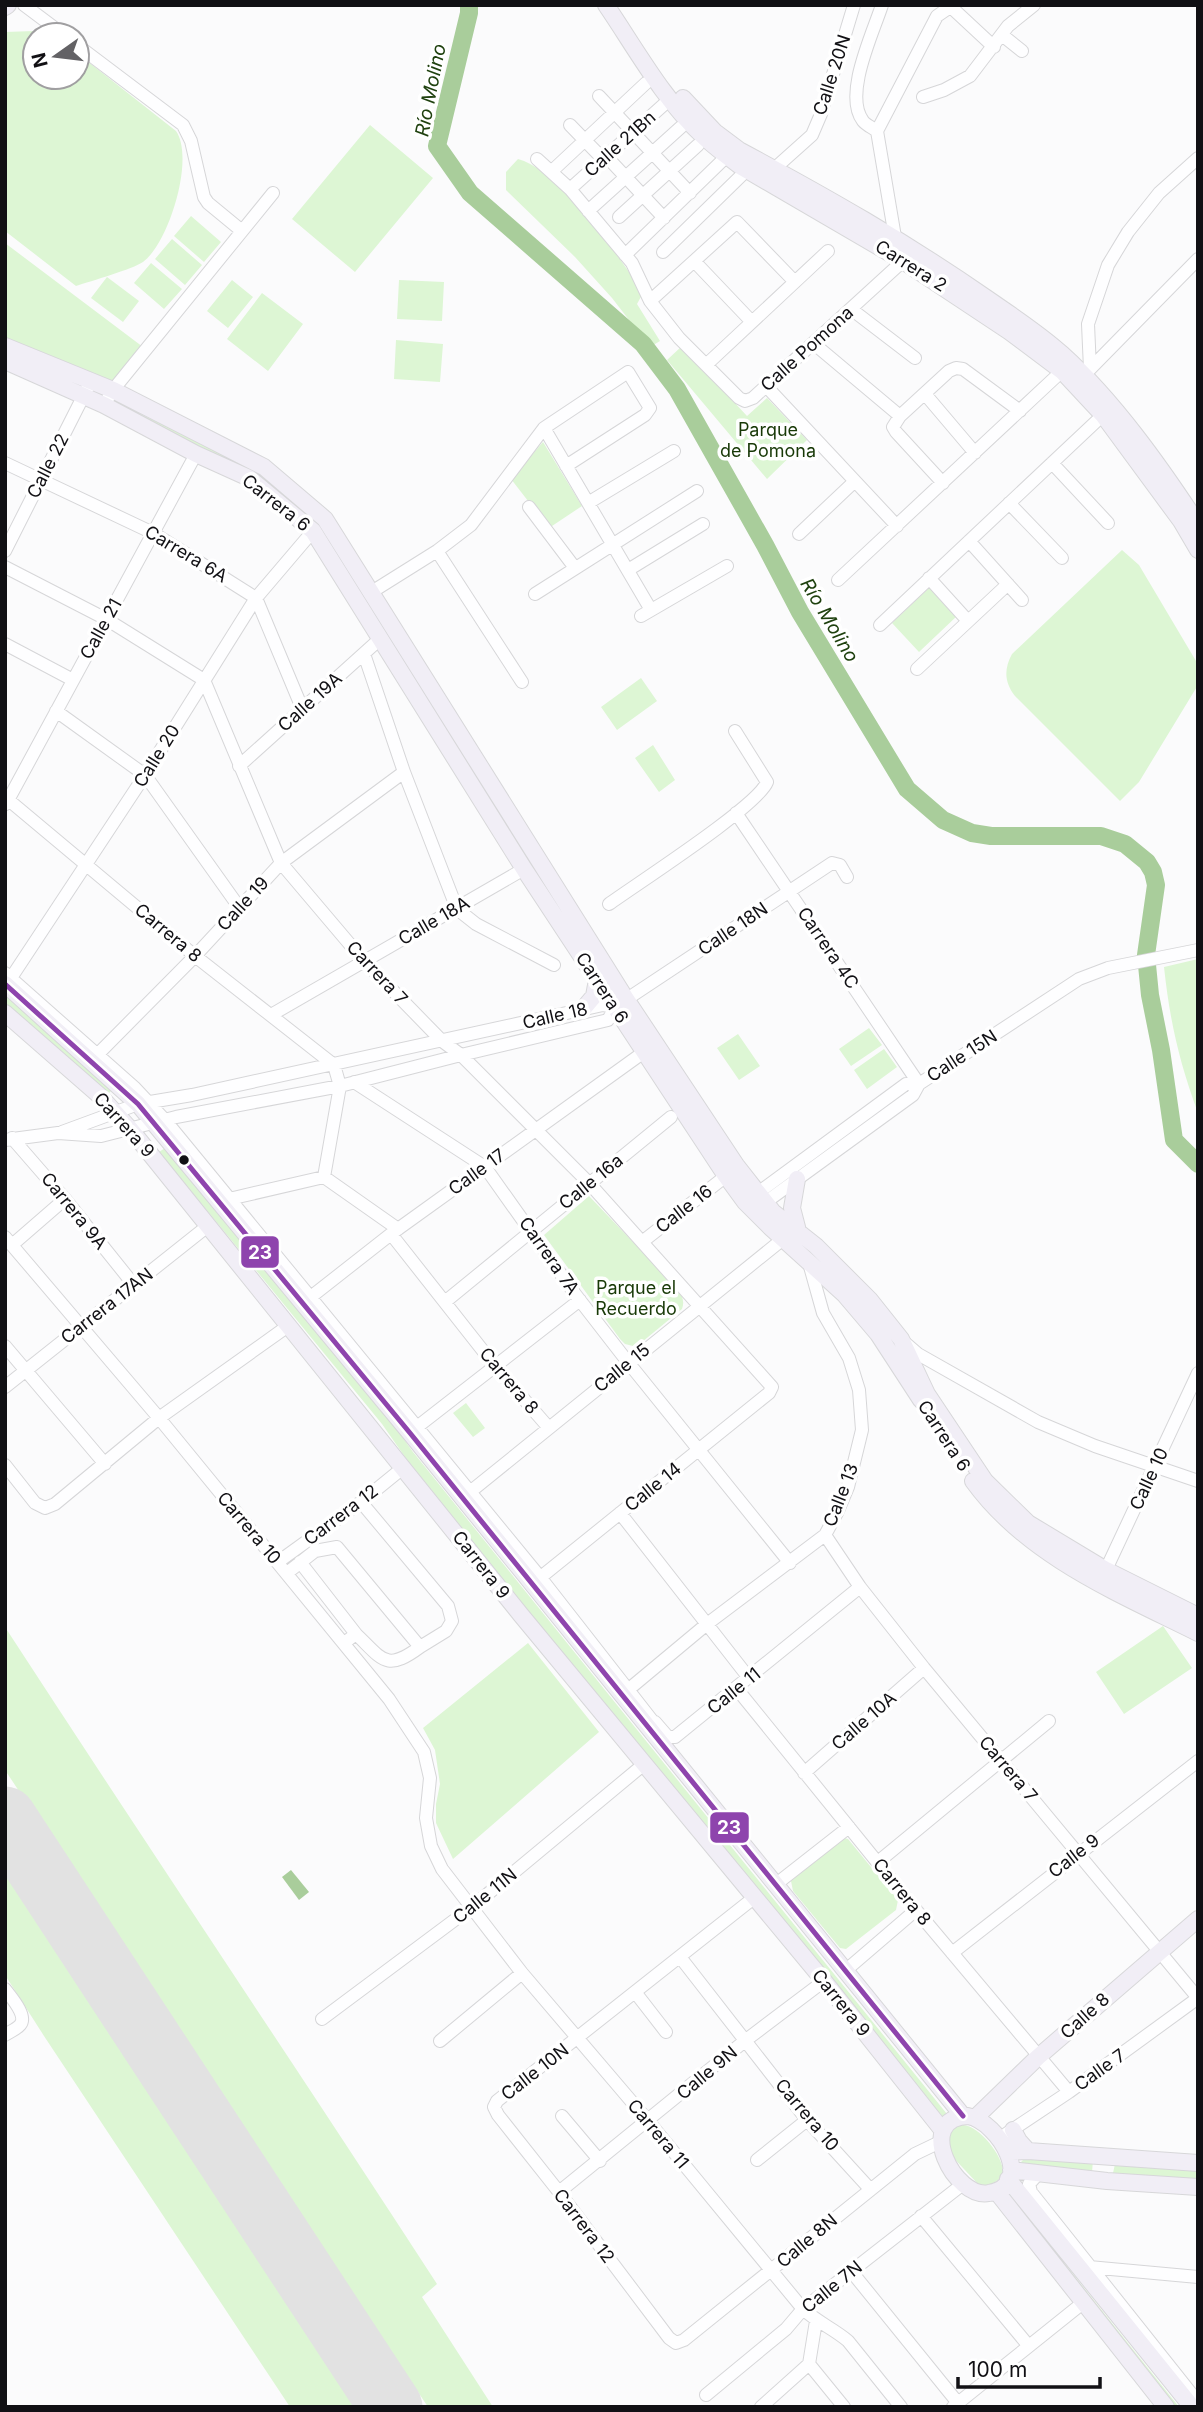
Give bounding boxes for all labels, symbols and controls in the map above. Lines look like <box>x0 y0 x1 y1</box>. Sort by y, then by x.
north arrow <box>21 21 91 91</box>
street label: Calle 20N <box>809 32 854 118</box>
water label: Río Molino <box>410 42 451 138</box>
text: N <box>27 50 53 70</box>
street label: Calle 21Bn <box>580 106 659 181</box>
street label: Carrera 2 <box>872 235 951 296</box>
street label: Calle Pomona <box>756 302 857 396</box>
park label: Parque de Pomona <box>720 419 816 461</box>
street label: Calle 22 <box>22 430 73 502</box>
street label: Carrera 6 <box>238 470 314 536</box>
street label: Carrera 6A <box>141 521 231 586</box>
water label: Río Molino <box>796 574 864 666</box>
street label: Calle 21 <box>75 595 126 663</box>
street label: Calle 19A <box>273 668 346 736</box>
street label: Calle 20 <box>129 721 184 791</box>
street label: Calle 19 <box>212 872 273 935</box>
street label: Calle 18A <box>395 892 473 949</box>
street label: Calle 18N <box>694 898 772 960</box>
street label: Carrera 8 <box>131 899 206 966</box>
street label: Carrera 4C <box>793 903 863 993</box>
street label: Carrera 7 <box>343 936 412 1009</box>
street label: Carrera 6 <box>572 948 633 1027</box>
street label: Calle 18 <box>520 998 589 1033</box>
street label: Calle 15N <box>923 1025 1001 1086</box>
street label: Carrera 9 <box>90 1088 159 1162</box>
street label: Calle 17 <box>444 1144 509 1199</box>
street label: Calle 16a <box>554 1149 627 1214</box>
unlabelled marker <box>177 1153 191 1167</box>
street label: Carrera 9A <box>37 1168 112 1253</box>
street label: Calle 16 <box>651 1180 716 1237</box>
street label: Carrera 7A <box>515 1213 584 1299</box>
line badge: 23 <box>240 1235 280 1269</box>
text: 23 <box>248 1241 272 1264</box>
street label: Carrera 17AN <box>57 1263 157 1348</box>
park label: Parque el Recuerdo <box>595 1277 677 1319</box>
street label: Calle 15 <box>590 1339 654 1396</box>
street label: Carrera 8 <box>476 1343 543 1418</box>
street label: Carrera 6 <box>914 1396 975 1475</box>
street label: Calle 10 <box>1125 1444 1172 1513</box>
street label: Calle 14 <box>620 1458 685 1516</box>
street label: Calle 13 <box>819 1460 862 1529</box>
street label: Carrera 12 <box>299 1480 382 1549</box>
street label: Carrera 10 <box>213 1487 286 1568</box>
street label: Carrera 9 <box>448 1527 514 1603</box>
street label: Calle 11 <box>703 1663 764 1718</box>
street label: Calle 10A <box>827 1687 900 1754</box>
street label: Carrera 7 <box>975 1732 1042 1806</box>
line badge: 23 <box>709 1811 750 1844</box>
text: 23 <box>717 1816 741 1839</box>
street label: Calle 9 <box>1044 1829 1103 1882</box>
street label: Carrera 8 <box>869 1854 936 1930</box>
street label: Calle 11N <box>449 1864 521 1928</box>
street label: Carrera 9 <box>808 1965 875 2041</box>
street label: Calle 8 <box>1056 1988 1113 2043</box>
street label: Calle 10N <box>497 2039 573 2104</box>
street label: Calle 9N <box>672 2041 741 2104</box>
street label: Calle 7 <box>1070 2044 1129 2095</box>
street label: Carrera 10 <box>771 2074 844 2155</box>
street label: Carrera 11 <box>623 2095 693 2173</box>
street label: Carrera 12 <box>550 2184 619 2267</box>
street label: Calle 8N <box>772 2209 841 2272</box>
street label: Calle 7N <box>797 2256 866 2317</box>
scale bar <box>958 2346 1100 2390</box>
text: 100 m <box>968 2357 1027 2382</box>

